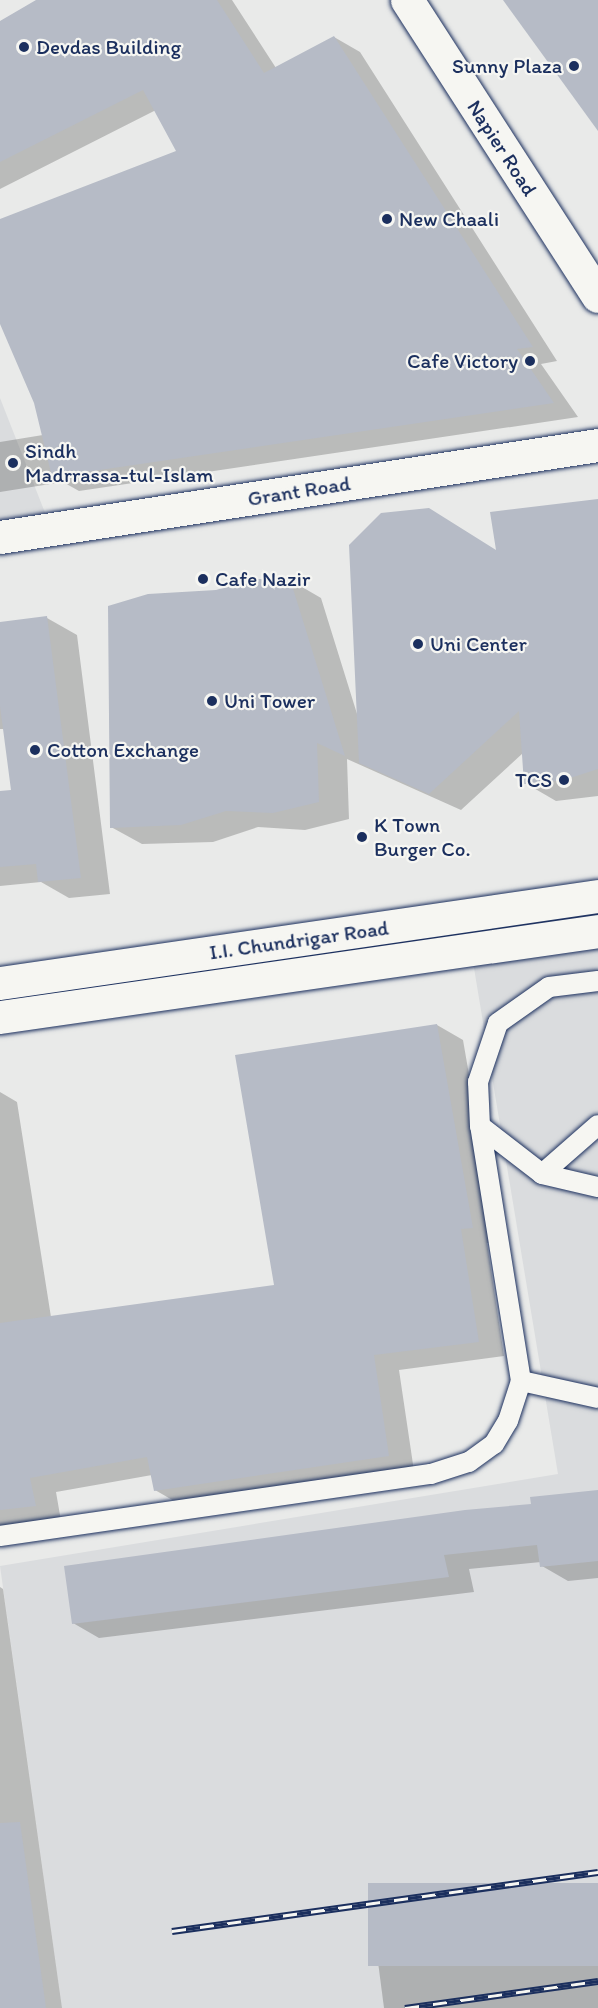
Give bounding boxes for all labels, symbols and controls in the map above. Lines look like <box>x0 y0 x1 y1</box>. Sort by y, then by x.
place label: Devdas Building <box>36 34 181 60</box>
marker: Devdas Building <box>17 40 31 54</box>
place label: Sunny Plaza <box>452 53 562 79</box>
marker: Sunny Plaza <box>567 59 581 73</box>
street label: Napier Road <box>462 95 542 201</box>
place label: New Chaali <box>399 206 500 232</box>
marker: New Chaali <box>380 212 394 226</box>
place label: Cafe Victory <box>407 348 518 374</box>
marker: Cafe Victory <box>523 354 537 368</box>
place label: Sindh Madrrassa-tul-Islam <box>25 438 214 488</box>
marker: Sindh Madrrassa-tul-Islam <box>6 456 20 470</box>
street label: Grant Road <box>246 471 352 511</box>
place label: Cafe Nazir <box>215 566 310 592</box>
marker: Cafe Nazir <box>196 572 210 586</box>
place label: Uni Center <box>430 631 527 657</box>
marker: Uni Center <box>411 637 425 651</box>
place label: Uni Tower <box>224 688 313 714</box>
marker: Uni Tower <box>205 694 219 708</box>
place label: Cotton Exchange <box>47 737 199 763</box>
marker: Cotton Exchange <box>28 743 42 757</box>
place label: TCS <box>515 767 552 793</box>
marker: TCS <box>557 773 571 787</box>
place label: K Town Burger Co. <box>374 812 471 862</box>
marker: K Town Burger Co. <box>355 830 369 844</box>
street label: I.I. Chundrigar Road <box>208 915 390 965</box>

